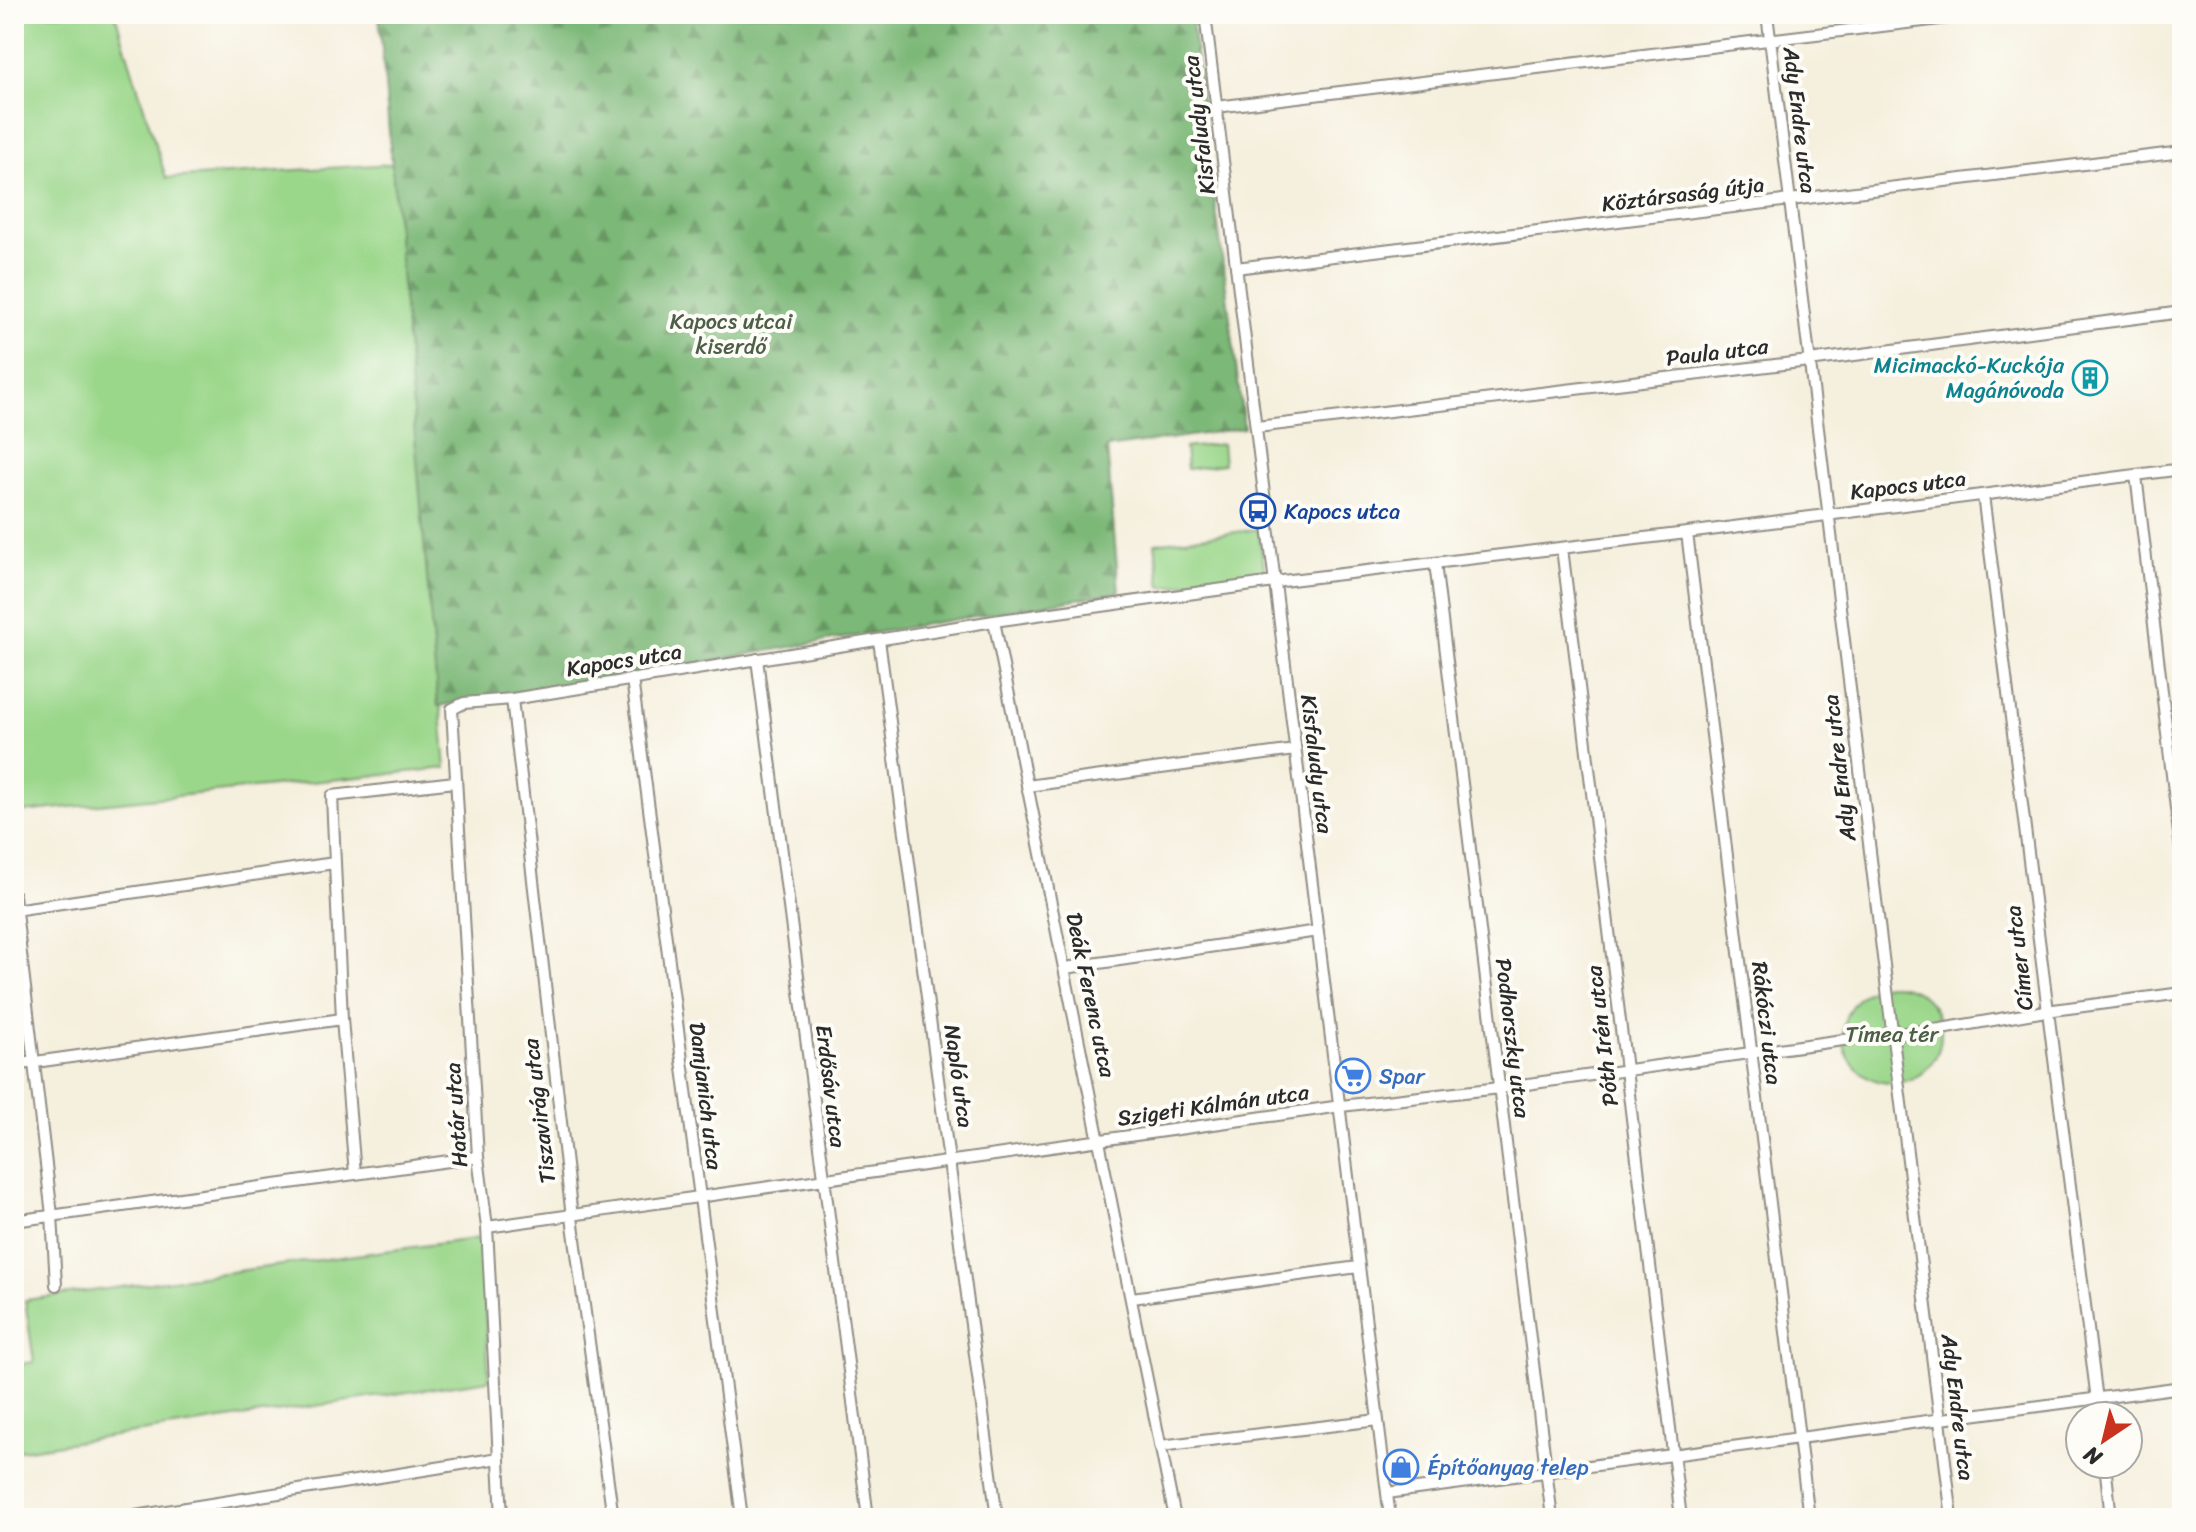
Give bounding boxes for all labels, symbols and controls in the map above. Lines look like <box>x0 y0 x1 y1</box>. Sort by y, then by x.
street label: Ady Endre utca <box>1772 43 1828 196</box>
street label: Kisfaludy utca <box>1171 52 1227 197</box>
street label: Köztársaság útja <box>1600 165 1766 223</box>
park label: Kapocs utcai kiserdő <box>670 302 793 366</box>
street label: Paula utca <box>1664 326 1771 378</box>
place label: Micimackó-Kuckója Magánóvoda <box>1874 346 2065 410</box>
building icon: Micimackó-Kuckója Magánóvoda <box>2071 359 2109 397</box>
street label: Kapocs utca <box>1848 459 1968 511</box>
bus stop icon: Kapocs utca <box>1239 492 1277 530</box>
place label: Kapocs utca <box>1284 492 1400 531</box>
street label: Kapocs utca <box>563 632 685 688</box>
street label: Kisfaludy utca <box>1289 692 1345 837</box>
street label: Ady Endre utca <box>1811 692 1867 845</box>
street label: Címer utca <box>1993 903 2045 1013</box>
street label: Deák Ferenc utca <box>1054 909 1128 1082</box>
street label: Podhorszky utca <box>1484 956 1542 1121</box>
street label: Rákóczi utca <box>1740 959 1794 1087</box>
street label: Póth Irén utca <box>1574 962 1630 1109</box>
park label: Tímea tér <box>1845 1015 1940 1054</box>
street label: Damjanich utca <box>678 1020 735 1173</box>
street label: Erdősáv utca <box>804 1022 858 1151</box>
street label: Napló utca <box>932 1022 986 1130</box>
street label: Tiszavirág utca <box>511 1035 567 1186</box>
supermarket icon: Spar <box>1334 1057 1372 1095</box>
place label: Spar <box>1379 1057 1426 1096</box>
street label: Határ utca <box>433 1061 479 1169</box>
street label: Szigeti Kálmán utca <box>1115 1072 1312 1138</box>
street label: Ady Endre utca <box>1930 1330 1986 1483</box>
north arrow <box>2064 1400 2144 1480</box>
text: N <box>2075 1435 2111 1477</box>
shop icon: Építőanyag telep <box>1382 1448 1420 1486</box>
place label: Építőanyag telep <box>1427 1448 1589 1487</box>

